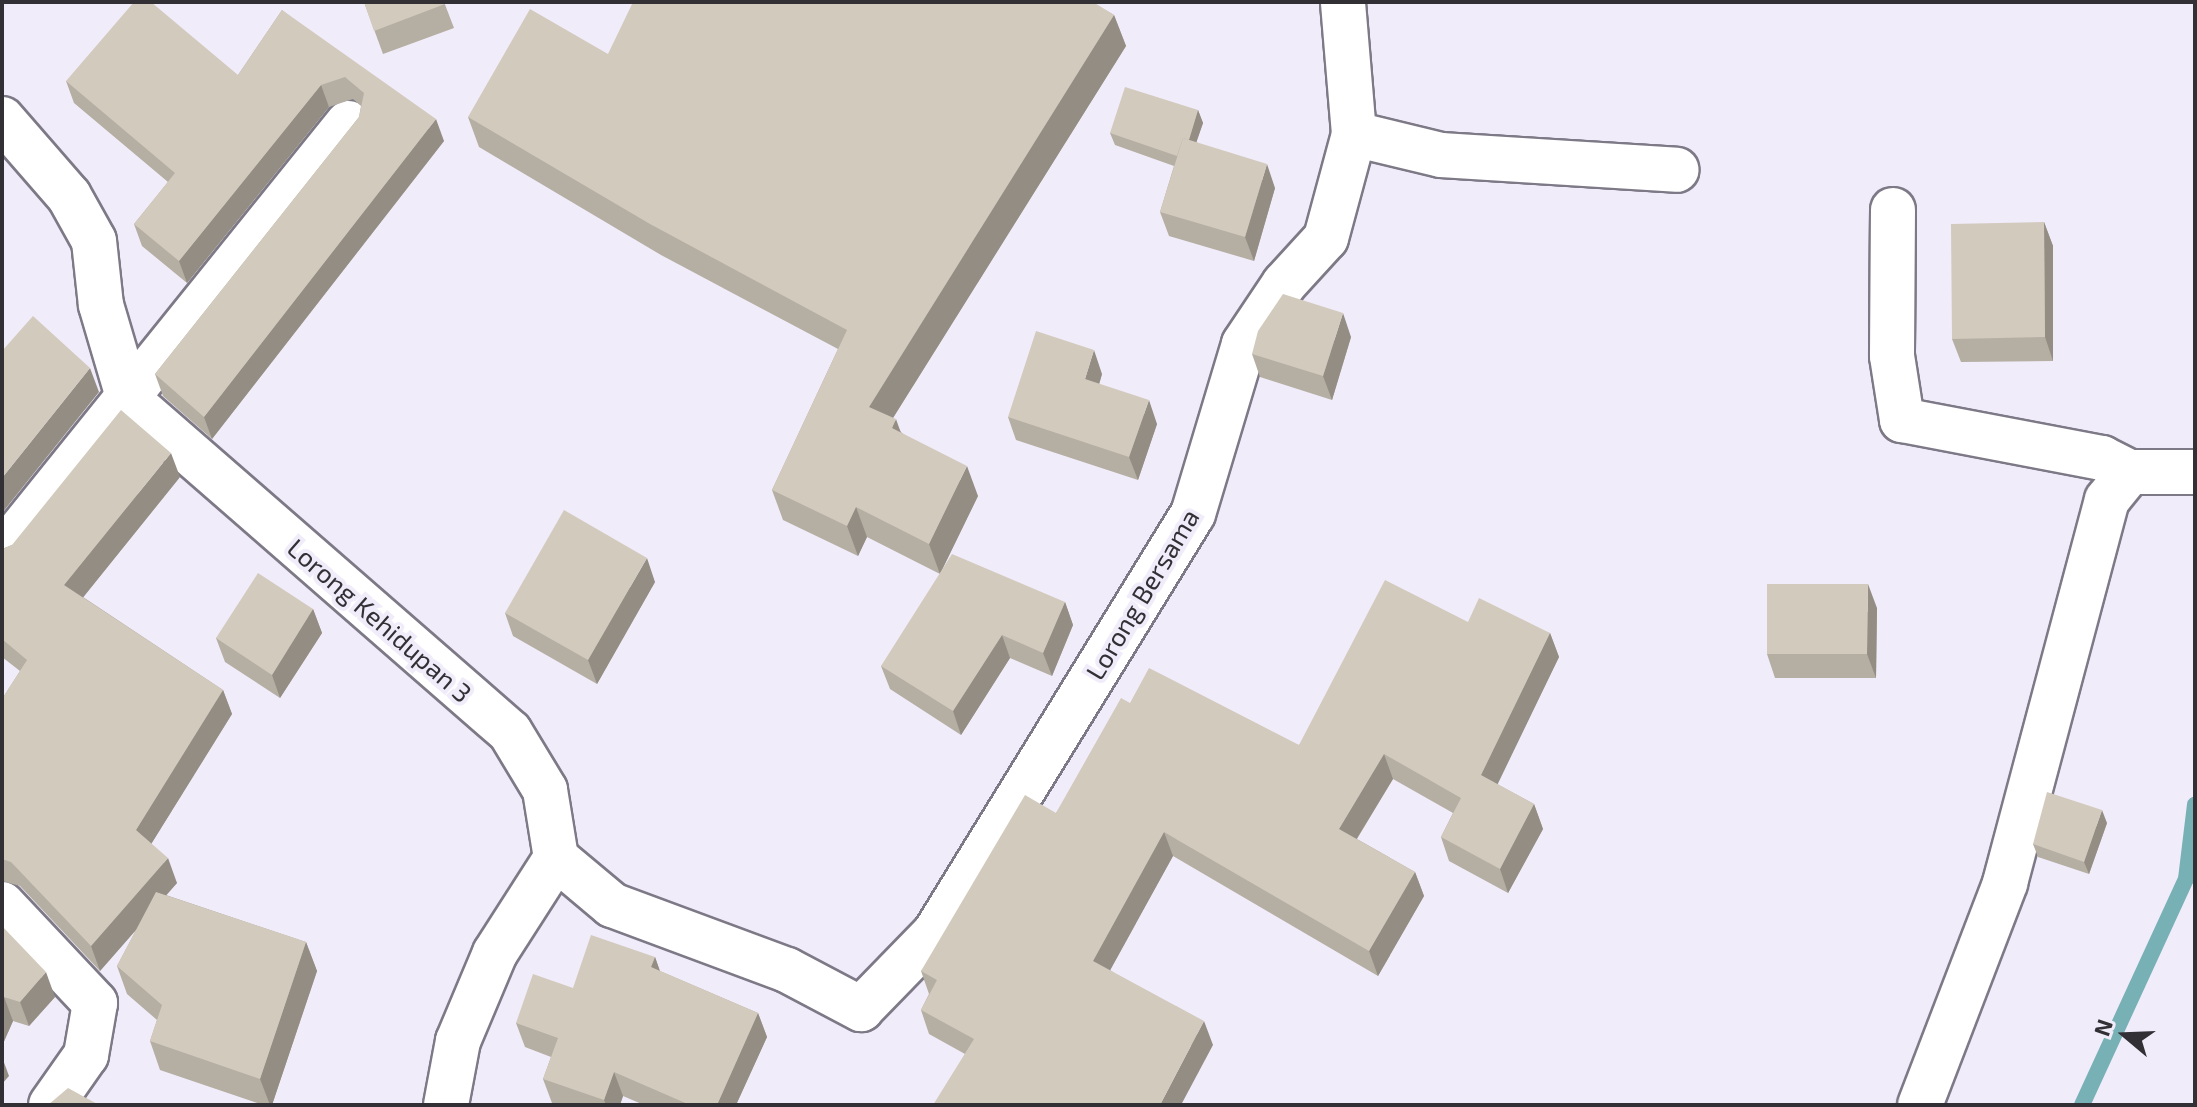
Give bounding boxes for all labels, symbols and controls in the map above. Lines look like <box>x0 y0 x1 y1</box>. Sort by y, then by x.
street label: Lorong Bersama <box>1079 503 1205 685</box>
street label: Lorong Kehidupan 3 <box>282 532 478 708</box>
north arrow <box>2085 995 2165 1075</box>
text: N <box>2087 1015 2117 1039</box>

